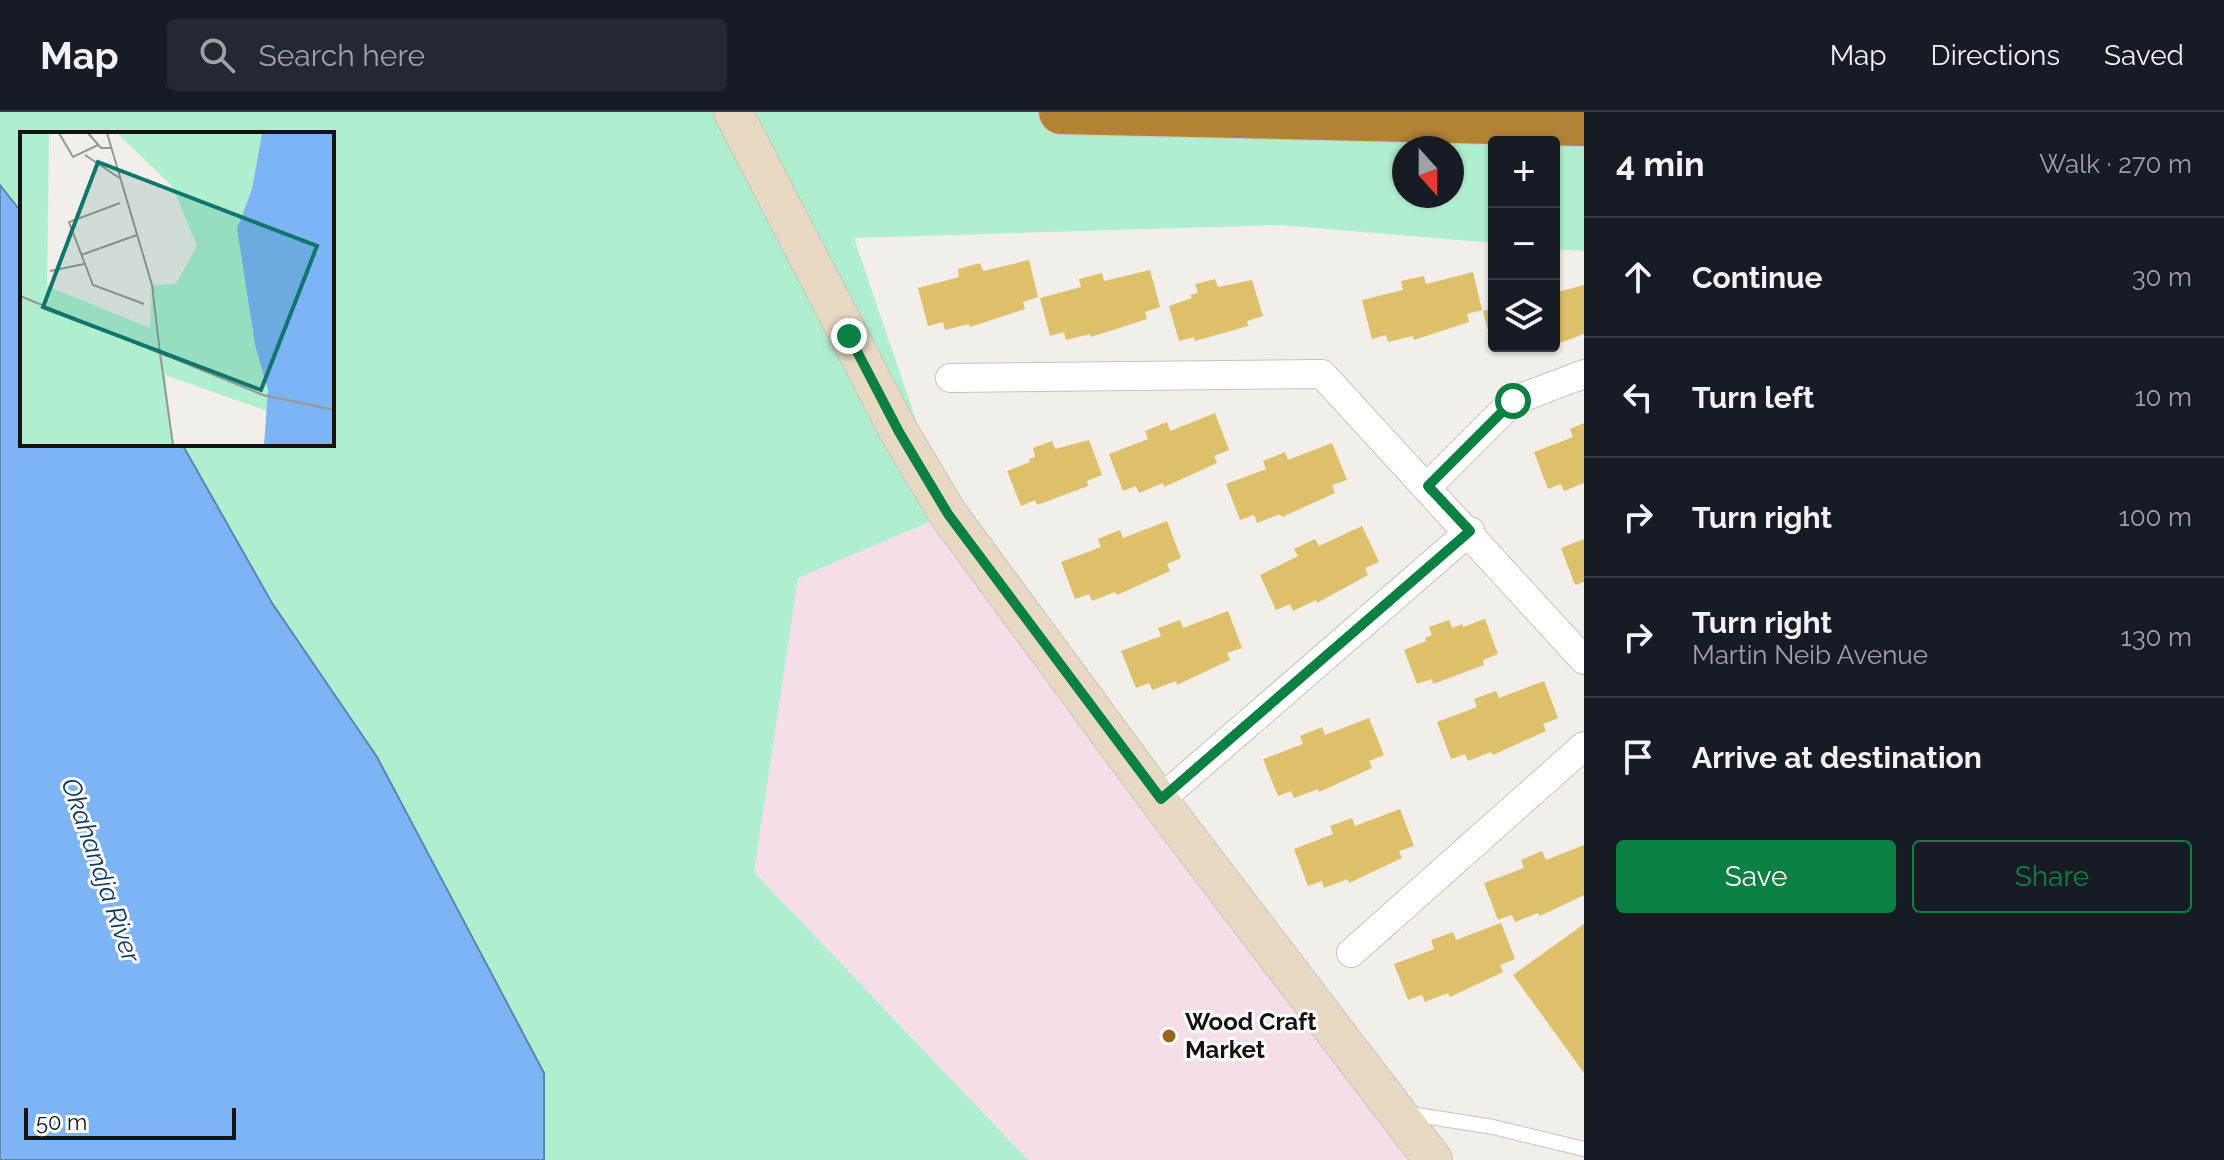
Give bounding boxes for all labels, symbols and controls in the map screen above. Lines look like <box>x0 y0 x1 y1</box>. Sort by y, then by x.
search box <box>167 19 727 91</box>
text: Map <box>40 33 119 78</box>
icon: search <box>195 33 239 77</box>
text: Search here <box>259 38 425 73</box>
text: Map <box>1830 39 1887 72</box>
text: Directions <box>1931 39 2060 72</box>
text: Saved <box>2104 39 2184 72</box>
inset map <box>20 132 334 446</box>
north arrow <box>1392 136 1464 208</box>
map controls <box>1488 136 1560 352</box>
button: + <box>1488 136 1560 208</box>
text: 4 min <box>1616 144 1704 184</box>
text: Walk · 270 m <box>2039 149 2192 179</box>
button: − <box>1488 208 1560 280</box>
icon: ahead <box>1616 255 1660 299</box>
text: Continue <box>1692 260 1823 295</box>
text: 30 m <box>2132 262 2192 292</box>
button: layers <box>1488 280 1560 352</box>
route end <box>831 318 867 354</box>
icon: left <box>1616 375 1660 419</box>
text: Turn left <box>1692 380 1814 415</box>
text: 10 m <box>2134 382 2192 412</box>
route start <box>1495 383 1531 419</box>
icon: right <box>1616 495 1660 539</box>
text: Turn right <box>1692 500 1832 535</box>
text: 100 m <box>2119 502 2192 532</box>
text: Turn right <box>1692 605 1832 640</box>
icon: right <box>1616 615 1660 659</box>
text: 130 m <box>2121 622 2192 652</box>
text: Martin Neib Avenue <box>1692 640 1928 670</box>
icon: arrive <box>1616 735 1660 779</box>
text: Arrive at destination <box>1692 740 1982 775</box>
water label: Okahandja River <box>55 774 147 967</box>
button: Save <box>1616 840 1896 913</box>
button: Share <box>1912 840 2192 913</box>
place label: Wood Craft Market <box>1185 1007 1316 1064</box>
marker: Wood Craft Market <box>1160 1027 1178 1045</box>
scale bar <box>24 1104 236 1140</box>
text: 50 m <box>36 1109 87 1135</box>

